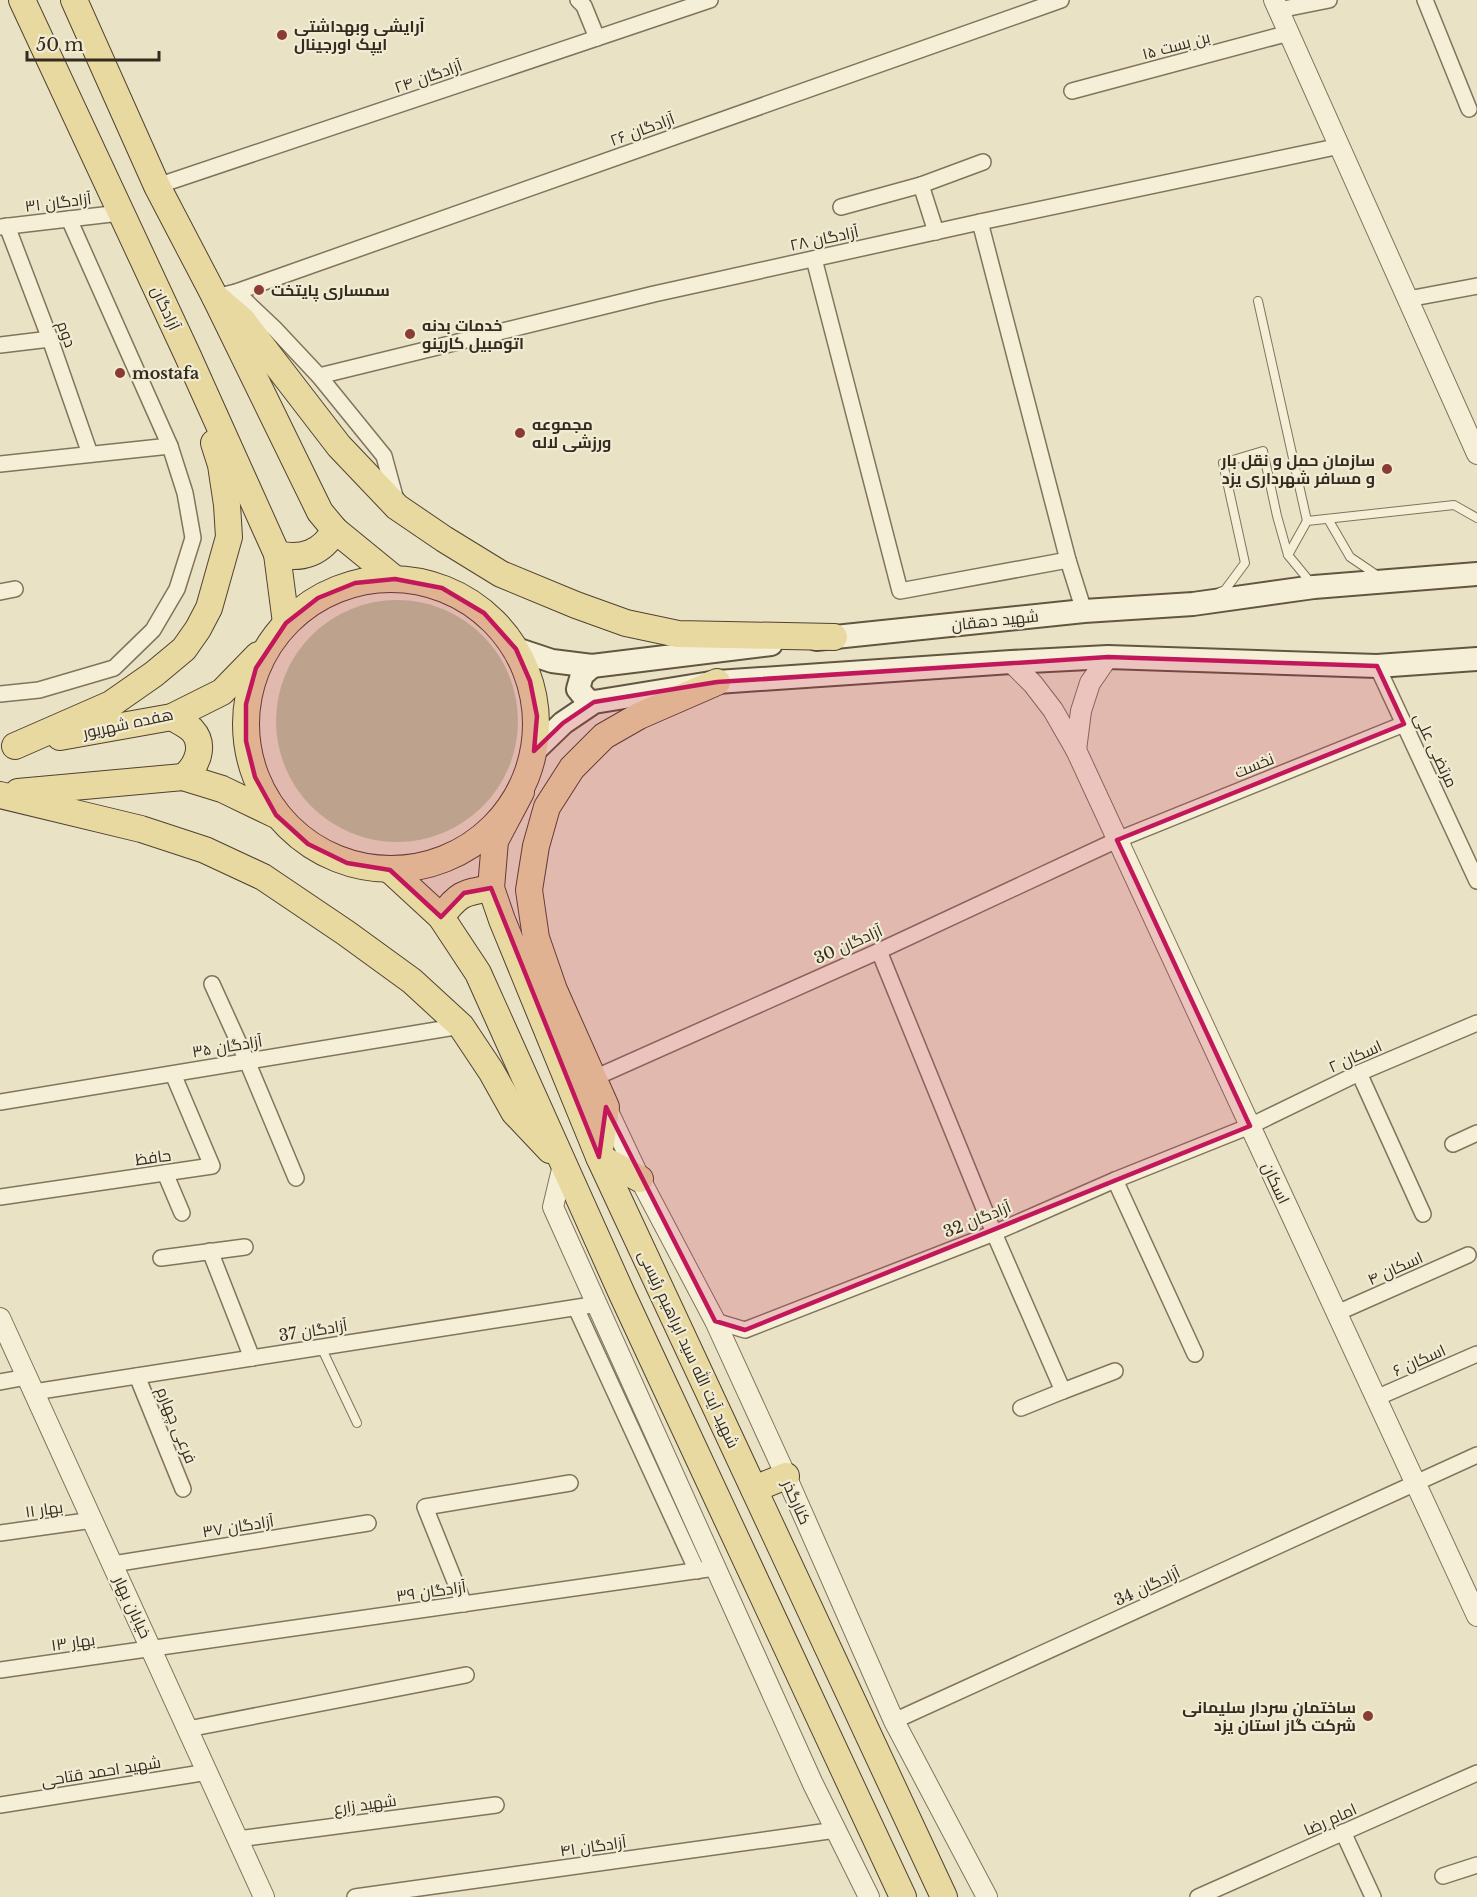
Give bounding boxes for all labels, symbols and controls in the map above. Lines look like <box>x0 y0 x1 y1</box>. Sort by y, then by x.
place label: آرایشی وبهداشتی ایپک اورجینال <box>294 16 425 56</box>
scale bar <box>27 24 159 62</box>
street label: بن بست ۱۵ <box>1140 26 1212 65</box>
marker: آرایشی وبهداشتی ایپک اورجینال <box>275 28 289 42</box>
text: 50 m <box>36 34 84 56</box>
street label: ۲۴ آزادگان <box>391 55 466 98</box>
street label: ۲۶ آزادگان <box>607 108 678 151</box>
street label: ۳۱ آزادگان <box>23 188 93 217</box>
street label: ۲۸ آزادگان <box>788 221 861 256</box>
place label: سمساری پایتخت <box>271 280 390 302</box>
street label: آزادگان <box>146 283 185 334</box>
marker: سمساری پایتخت <box>252 283 266 297</box>
place label: خدمات بدنه اتومبیل کارینو <box>422 315 524 353</box>
street label: دوم <box>51 318 81 351</box>
marker: خدمات بدنه اتومبیل کارینو <box>403 327 417 341</box>
place label: mostafa <box>132 363 199 383</box>
marker: mostafa <box>113 366 127 380</box>
place label: مجموعه ورزشی لاله <box>532 414 611 452</box>
marker: مجموعه ورزشی لاله <box>513 426 527 440</box>
place label: سازمان حمل و نقل بار و مسافر شهرداری یزد <box>1220 450 1375 488</box>
marker: سازمان حمل و نقل بار و مسافر شهرداری یزد <box>1380 462 1394 476</box>
street label: شهید دهقان <box>950 605 1040 636</box>
street label: هفده شهریور <box>80 704 175 744</box>
street label: مرتضی علی <box>1409 709 1462 791</box>
street label: نخست <box>1231 748 1277 782</box>
street label: آزادگان 30 <box>811 920 886 969</box>
street label: آزادگان ۳۵ <box>190 1030 264 1062</box>
street label: اسکان ۲ <box>1325 1035 1385 1078</box>
street label: حافظ <box>134 1145 172 1169</box>
street label: اسکان <box>1257 1159 1294 1207</box>
street label: آزادگان 32 <box>940 1196 1015 1243</box>
street label: شهید آیت الله سید ابراهیم رئیسی <box>632 1247 744 1452</box>
street label: اسکان ۴ <box>1364 1247 1426 1290</box>
street label: آزادگان 37 <box>277 1315 350 1346</box>
street label: اسکان ۶ <box>1389 1340 1449 1381</box>
street label: فرعی چهارم <box>151 1384 201 1467</box>
street label: کنارگذر <box>778 1475 816 1528</box>
street label: بهار ۱۱ <box>24 1496 64 1523</box>
street label: آزادگان ۳۷ <box>201 1510 276 1543</box>
street label: آزادگان 34 <box>1111 1562 1184 1611</box>
street label: خیابان بهار <box>109 1572 156 1642</box>
street label: آزادگان ۳۹ <box>395 1576 468 1607</box>
street label: بهار ۱۳ <box>50 1629 96 1656</box>
place label: ساختمان سردار سلیمانی شرکت گاز استان یزد <box>1182 1697 1356 1735</box>
marker: ساختمان سردار سلیمانی شرکت گاز استان یزد <box>1361 1709 1375 1723</box>
street label: شهید احمد قتاحی <box>40 1752 162 1791</box>
street label: شهید زارع <box>332 1790 398 1820</box>
street label: امام رضا <box>1300 1798 1360 1841</box>
street label: آزادگان ۴۱ <box>558 1831 628 1862</box>

